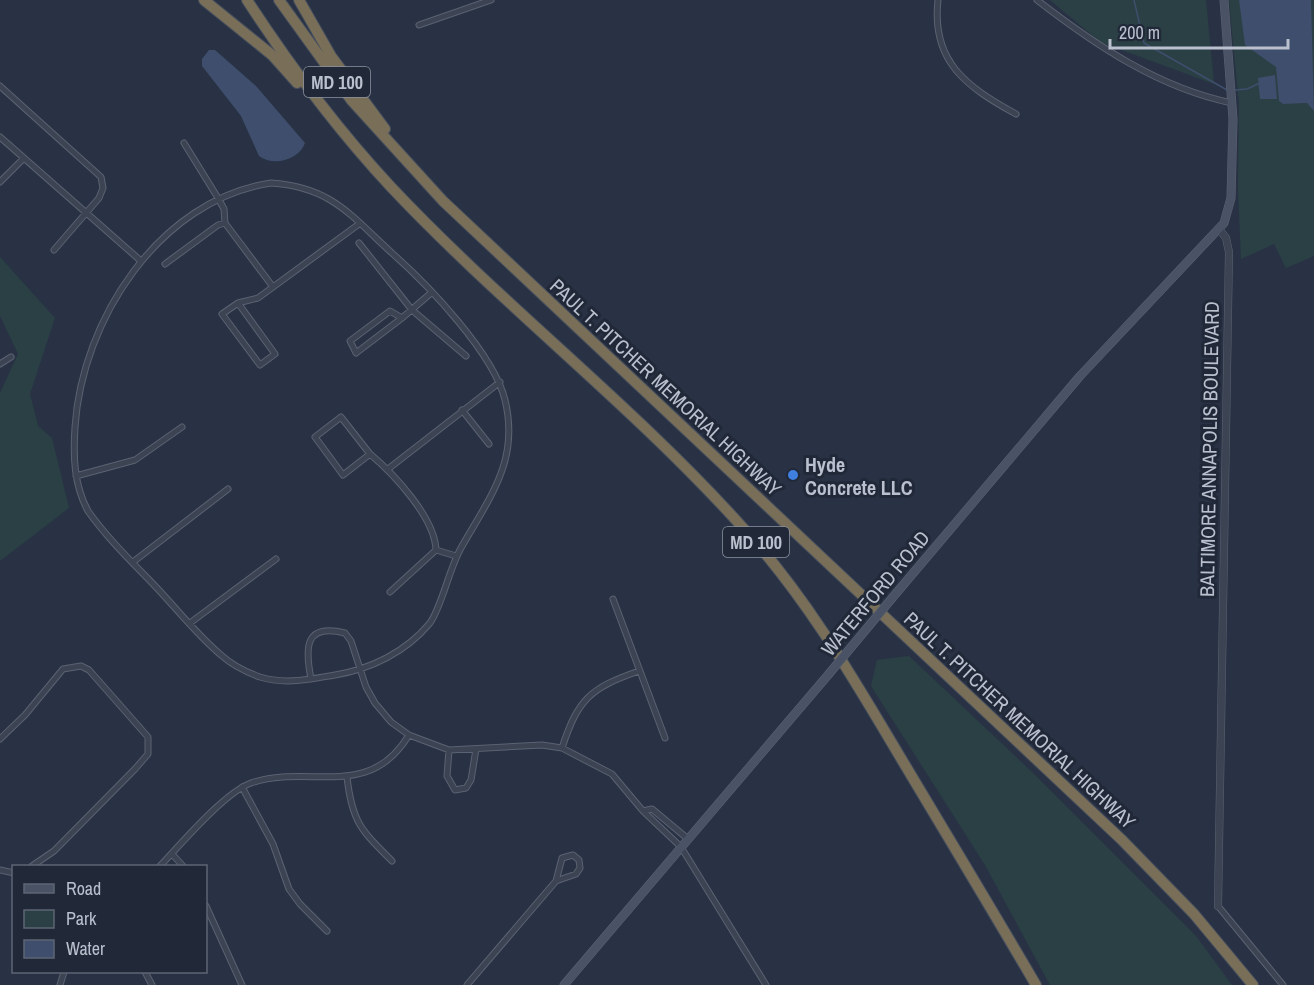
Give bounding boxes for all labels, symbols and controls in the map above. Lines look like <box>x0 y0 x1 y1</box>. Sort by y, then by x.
scale bar <box>1110 12 1288 50</box>
text: 200 m <box>1119 20 1160 45</box>
road number: MD 100 <box>304 67 370 97</box>
street label: PAUL T. PITCHER MEMORIAL HIGHWAY <box>544 272 788 502</box>
street label: BALTIMORE ANNAPOLIS BOULEVARD <box>1193 301 1225 597</box>
place label: Hyde Concrete LLC <box>805 451 913 501</box>
marker: Hyde Concrete LLC <box>786 468 800 482</box>
street label: WATERFORD ROAD <box>815 525 935 661</box>
road number: MD 100 <box>723 527 789 557</box>
street label: PAUL T. PITCHER MEMORIAL HIGHWAY <box>898 605 1142 835</box>
legend <box>12 865 207 973</box>
text: Road <box>66 876 101 901</box>
text: Park <box>66 906 97 931</box>
text: Water <box>66 936 105 961</box>

